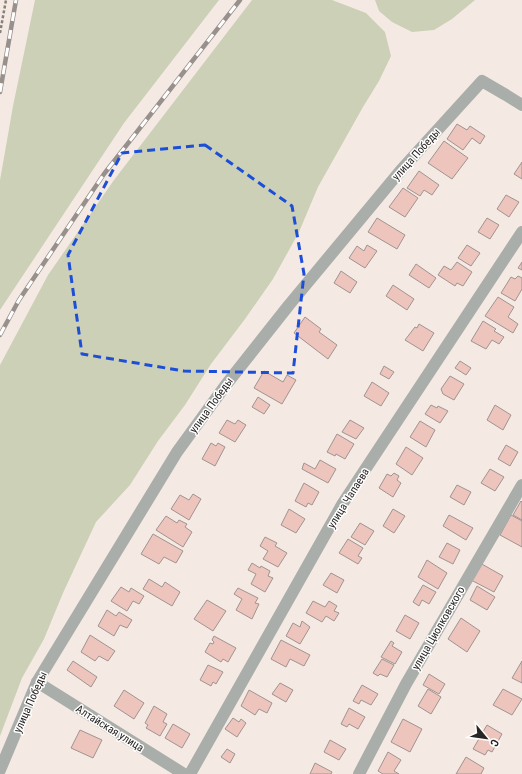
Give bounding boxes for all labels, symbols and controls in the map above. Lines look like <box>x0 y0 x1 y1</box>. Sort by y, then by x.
street label: улица Победы <box>390 126 443 183</box>
street label: улица Победы <box>187 375 236 436</box>
street label: улица Чапаева <box>325 466 372 530</box>
street label: улица Циолковского <box>409 584 468 672</box>
street label: улица Победы <box>11 670 50 735</box>
street label: Алтайская улица <box>73 702 146 754</box>
north arrow <box>466 718 506 758</box>
text: С <box>487 737 502 749</box>

